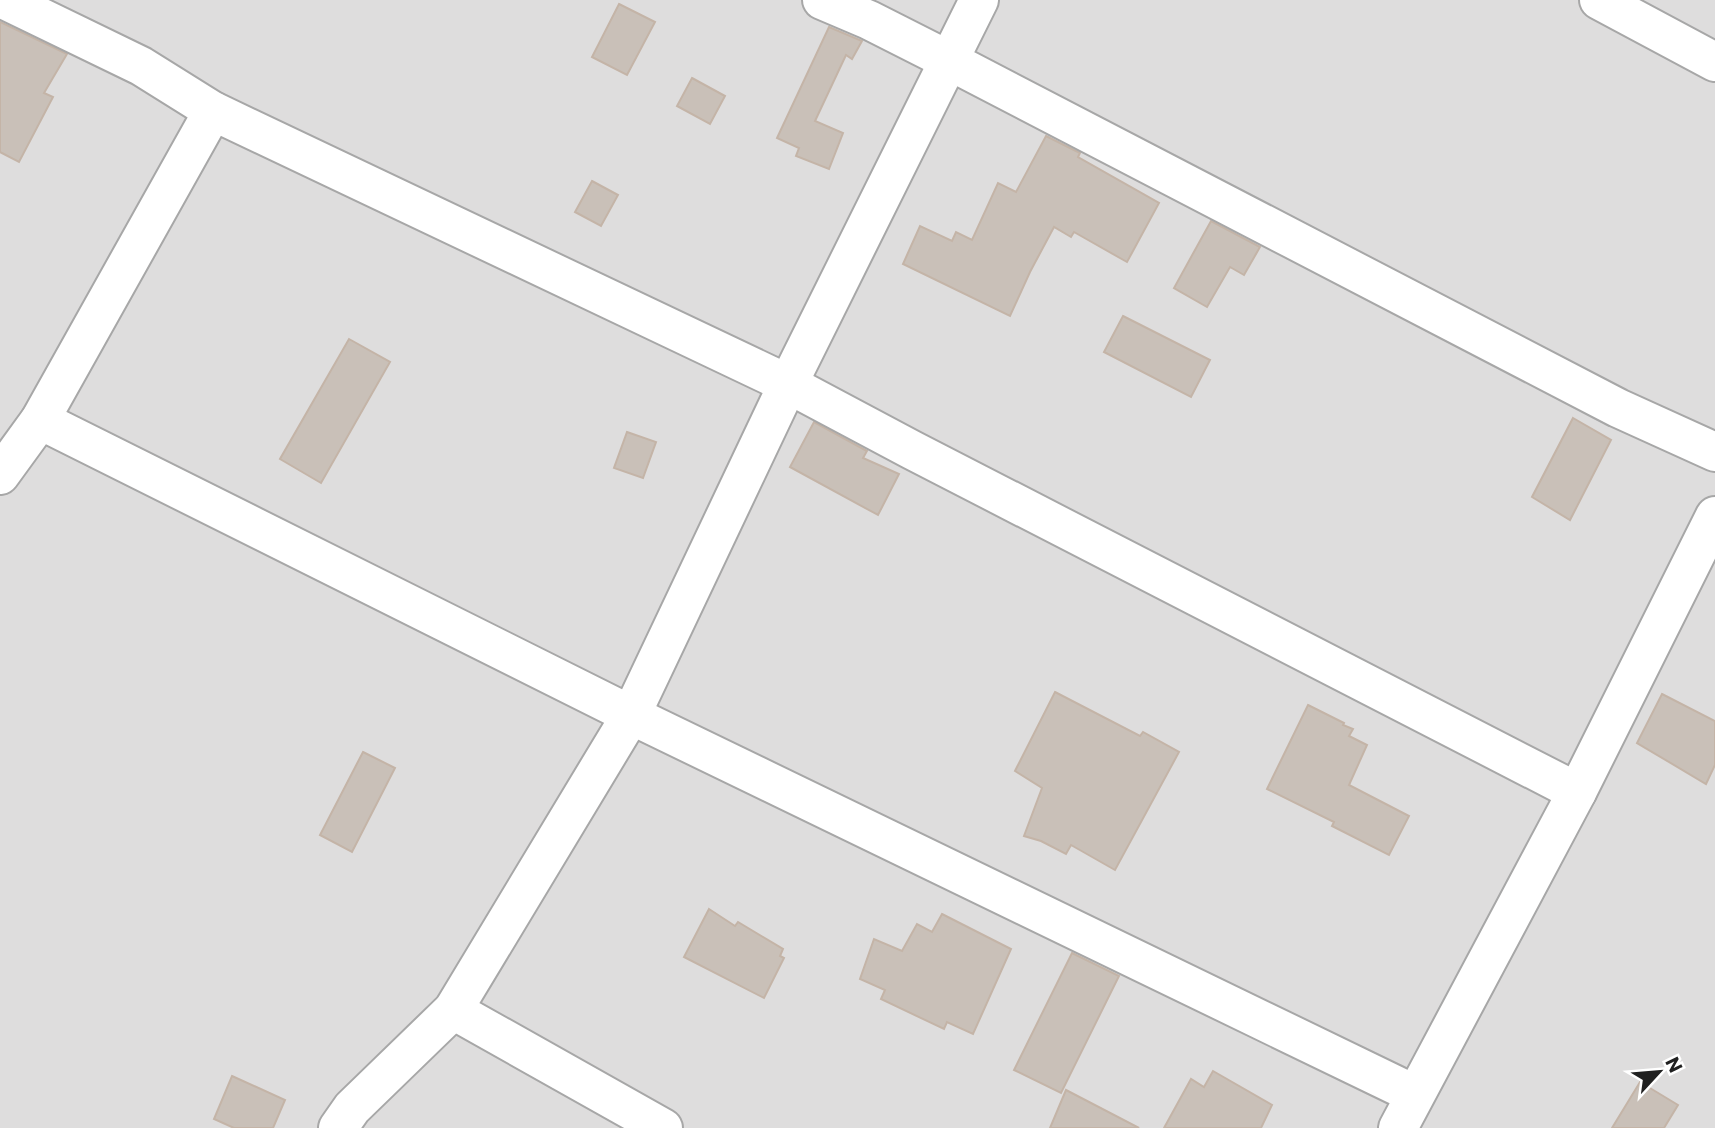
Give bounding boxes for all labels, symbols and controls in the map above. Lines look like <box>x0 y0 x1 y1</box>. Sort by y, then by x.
north arrow <box>1624 1037 1694 1107</box>
text: N <box>1661 1053 1688 1076</box>

